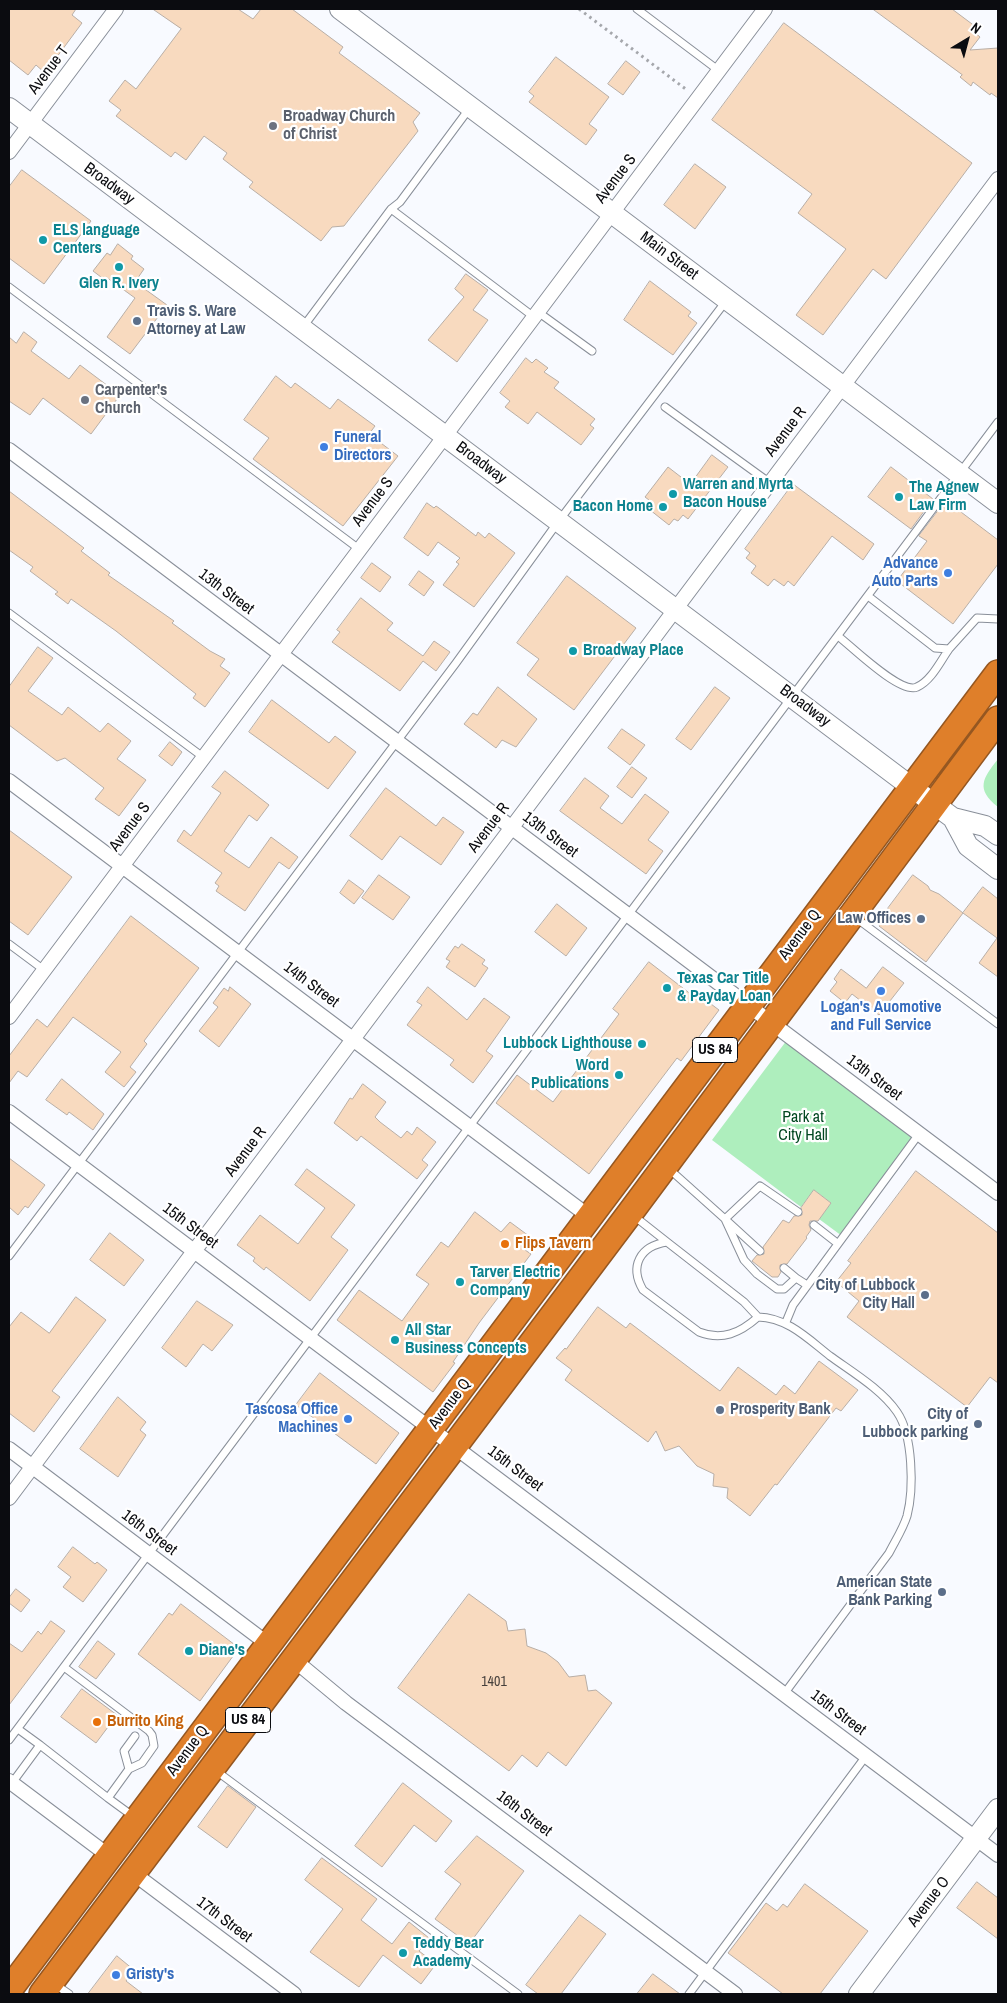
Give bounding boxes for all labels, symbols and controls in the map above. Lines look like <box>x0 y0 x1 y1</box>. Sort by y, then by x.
north arrow <box>942 15 992 65</box>
text: N <box>967 18 985 38</box>
street label: Avenue T <box>25 42 73 98</box>
place label: Broadway Church of Christ <box>283 107 395 145</box>
marker: Broadway Church of Christ <box>267 120 279 132</box>
street label: Avenue S <box>591 151 641 207</box>
street label: Broadway <box>80 159 138 209</box>
place label: ELS language Centers <box>53 221 140 259</box>
street label: Main Street <box>636 228 702 284</box>
marker: ELS language Centers <box>37 234 49 246</box>
marker: Glen R. Ivery <box>113 261 125 273</box>
place label: Glen R. Ivery <box>79 274 159 294</box>
place label: Travis S. Ware Attorney at Law <box>147 302 245 340</box>
marker: Travis S. Ware Attorney at Law <box>131 315 143 327</box>
place label: Carpenter's Church <box>95 381 167 419</box>
marker: Carpenter's Church <box>79 394 91 406</box>
street label: Avenue R <box>761 403 811 461</box>
place label: Funeral Directors <box>334 428 392 466</box>
street label: Broadway <box>452 438 510 488</box>
marker: Funeral Directors <box>318 441 330 453</box>
street label: Avenue S <box>348 474 398 530</box>
place label: Warren and Myrta Bacon House <box>683 475 793 513</box>
place label: The Agnew Law Firm <box>909 478 979 516</box>
marker: Warren and Myrta Bacon House <box>667 488 679 500</box>
marker: The Agnew Law Firm <box>893 491 905 503</box>
place label: Bacon Home <box>573 497 653 517</box>
marker: Bacon Home <box>657 501 669 513</box>
place label: Advance Auto Parts <box>872 554 938 592</box>
street label: 13th Street <box>195 565 257 619</box>
marker: Advance Auto Parts <box>942 567 954 579</box>
place label: Broadway Place <box>583 641 684 661</box>
marker: Broadway Place <box>567 645 579 657</box>
street label: Broadway <box>776 681 834 731</box>
street label: Avenue S <box>105 799 155 855</box>
street label: Avenue R <box>464 799 514 857</box>
street label: 13th Street <box>519 808 581 862</box>
street label: Avenue Q <box>775 906 825 964</box>
place label: Law Offices <box>837 909 911 929</box>
marker: Law Offices <box>915 913 927 925</box>
street label: 14th Street <box>280 958 342 1012</box>
place label: Texas Car Title & Payday Loan <box>677 969 771 1007</box>
marker: Texas Car Title & Payday Loan <box>661 982 673 994</box>
marker: Logan's Auomotive and Full Service <box>875 985 887 997</box>
place label: Logan's Auomotive and Full Service <box>820 998 942 1036</box>
place label: Lubbock Lighthouse <box>503 1034 632 1054</box>
marker: Lubbock Lighthouse <box>636 1038 648 1050</box>
road number: US 84 <box>692 1038 738 1062</box>
street label: 13th Street <box>843 1051 905 1105</box>
place label: Word Publications <box>531 1056 609 1094</box>
marker: Word Publications <box>613 1069 625 1081</box>
park label: Park at City Hall <box>778 1108 828 1146</box>
street label: Avenue R <box>221 1123 271 1181</box>
street label: 15th Street <box>159 1199 221 1253</box>
place label: Flips Tavern <box>515 1234 591 1254</box>
marker: Flips Tavern <box>499 1238 511 1250</box>
place label: Tarver Electric Company <box>470 1263 560 1301</box>
marker: Tarver Electric Company <box>454 1276 466 1288</box>
place label: City of Lubbock City Hall <box>816 1276 915 1314</box>
marker: City of Lubbock City Hall <box>919 1289 931 1301</box>
place label: All Star Business Concepts <box>405 1321 527 1359</box>
marker: All Star Business Concepts <box>389 1334 401 1346</box>
street label: Avenue Q <box>425 1375 475 1433</box>
place label: Tascosa Office Machines <box>246 1400 338 1438</box>
place label: Prosperity Bank <box>730 1400 831 1420</box>
marker: Prosperity Bank <box>714 1404 726 1416</box>
place label: City of Lubbock parking <box>862 1405 968 1443</box>
marker: Tascosa Office Machines <box>342 1413 354 1425</box>
marker: City of Lubbock parking <box>972 1418 984 1430</box>
street label: 15th Street <box>484 1442 546 1496</box>
street label: 16th Street <box>118 1506 180 1560</box>
place label: American State Bank Parking <box>836 1573 932 1611</box>
marker: American State Bank Parking <box>936 1586 948 1598</box>
place label: Diane's <box>199 1641 245 1661</box>
marker: Diane's <box>183 1645 195 1657</box>
house number: 1401 <box>481 1674 507 1690</box>
street label: 15th Street <box>807 1686 869 1740</box>
road number: US 84 <box>226 1708 270 1732</box>
place label: Burrito King <box>107 1712 184 1732</box>
marker: Burrito King <box>91 1716 103 1728</box>
street label: Avenue Q <box>163 1722 213 1780</box>
street label: 16th Street <box>493 1787 555 1841</box>
street label: Avenue O <box>904 1873 954 1931</box>
street label: 17th Street <box>193 1893 255 1947</box>
place label: Teddy Bear Academy <box>413 1934 483 1972</box>
marker: Teddy Bear Academy <box>397 1947 409 1959</box>
place label: Gristy's <box>126 1965 174 1985</box>
marker: Gristy's <box>110 1969 122 1981</box>

